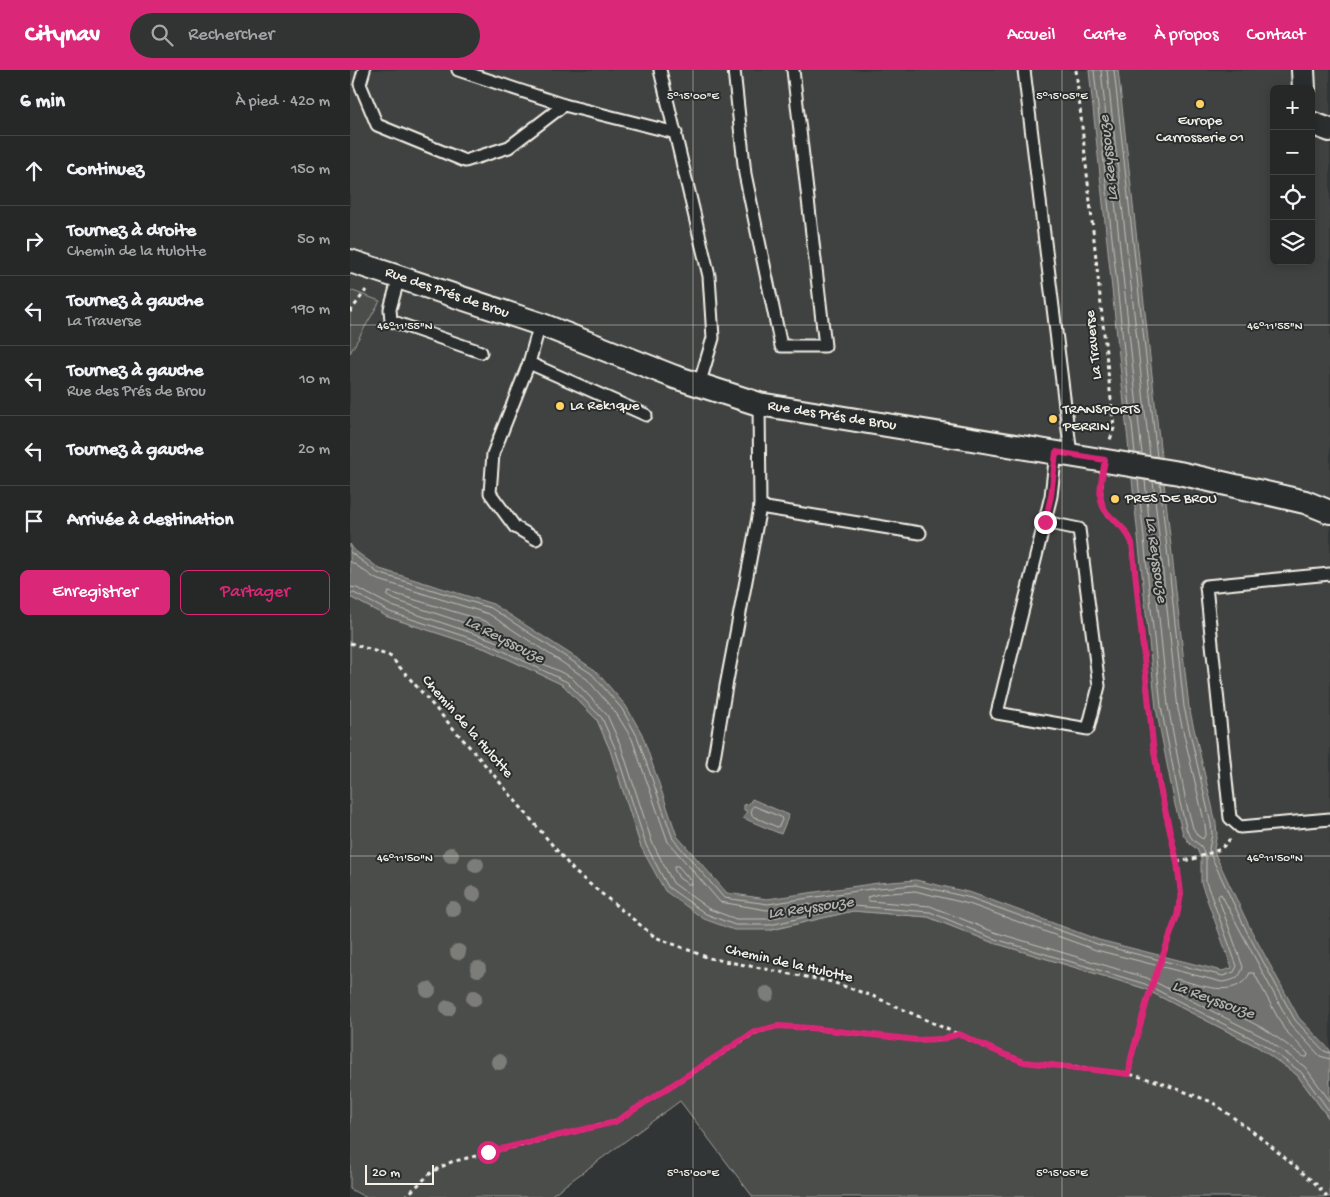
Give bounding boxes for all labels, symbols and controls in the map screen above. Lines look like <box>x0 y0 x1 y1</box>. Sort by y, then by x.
search box <box>130 13 480 58</box>
text: Citynav <box>25 21 100 50</box>
icon: search <box>148 21 176 49</box>
text: Rechercher <box>188 24 274 47</box>
text: Accueil <box>1007 25 1055 46</box>
text: Carte <box>1083 25 1126 46</box>
text: À propos <box>1154 25 1219 46</box>
text: Contact <box>1247 25 1305 46</box>
map controls <box>1270 85 1315 265</box>
button: + <box>1270 85 1315 130</box>
text: 6 min <box>20 90 65 115</box>
text: 5°15'00"E <box>667 90 720 104</box>
text: 5°15'05"E <box>1036 90 1088 104</box>
text: À pied · 420 m <box>236 93 330 112</box>
marker: Europe Carrosserie 01 <box>1194 98 1206 110</box>
place label: Europe Carrosserie 01 <box>1156 112 1244 147</box>
water label: La Reyssouze <box>1096 114 1124 202</box>
button: − <box>1270 130 1315 175</box>
icon: ahead <box>20 157 48 185</box>
text: Continuez <box>67 159 144 182</box>
text: 150 m <box>291 161 330 180</box>
button: locate <box>1270 175 1315 220</box>
text: Tournez à droite <box>67 220 196 243</box>
button: layers <box>1270 220 1315 265</box>
icon: right <box>20 227 48 255</box>
text: 50 m <box>297 231 330 250</box>
text: Chemin de la Hulotte <box>67 243 206 262</box>
street label: Rue des Prés de Brou <box>383 263 511 323</box>
text: Tournez à gauche <box>67 290 203 313</box>
icon: left <box>20 297 48 325</box>
text: 190 m <box>291 301 330 320</box>
street label: La Traverse <box>1081 309 1107 381</box>
text: La Traverse <box>67 313 141 332</box>
text: 46°11'55"N <box>377 320 433 334</box>
text: 46°11'55"N <box>1247 320 1303 334</box>
text: Tournez à gauche <box>67 360 203 383</box>
icon: left <box>20 367 48 395</box>
text: 10 m <box>299 371 330 390</box>
text: Rue des Prés de Brou <box>67 383 206 402</box>
place label: La Rek1que <box>570 397 640 415</box>
street label: Rue des Prés de Brou <box>766 397 898 435</box>
marker: La Rek1que <box>554 400 566 412</box>
place label: TRANSPORTS PERRIN <box>1062 401 1140 436</box>
marker: TRANSPORTS PERRIN <box>1047 413 1059 425</box>
icon: left <box>20 437 48 465</box>
text: Tournez à gauche <box>67 439 203 462</box>
text: 20 m <box>298 441 330 460</box>
place label: PRES DE BROU <box>1124 490 1217 508</box>
marker: PRES DE BROU <box>1109 493 1121 505</box>
icon: arrive <box>20 507 48 535</box>
text: Arrivée à destination <box>67 509 233 532</box>
route end <box>1034 511 1057 534</box>
water label: La Reyssouze <box>1140 516 1170 605</box>
button: Enregistrer <box>20 570 170 615</box>
button: Partager <box>180 570 330 615</box>
water label: La Reyssouze <box>461 613 547 669</box>
street label: Chemin de la Hulotte <box>417 672 517 782</box>
text: 46°11'50"N <box>377 852 433 866</box>
text: 46°11'50"N <box>1247 852 1303 866</box>
water label: La Reyssouze <box>767 894 856 924</box>
street label: Chemin de la Hulotte <box>723 941 855 987</box>
water label: La Reyssouze <box>1169 977 1257 1025</box>
route start <box>477 1141 500 1164</box>
scale bar <box>365 1162 434 1185</box>
text: 20 m <box>372 1165 400 1182</box>
text: 5°15'00"E <box>667 1167 720 1181</box>
text: 5°15'05"E <box>1036 1167 1088 1181</box>

